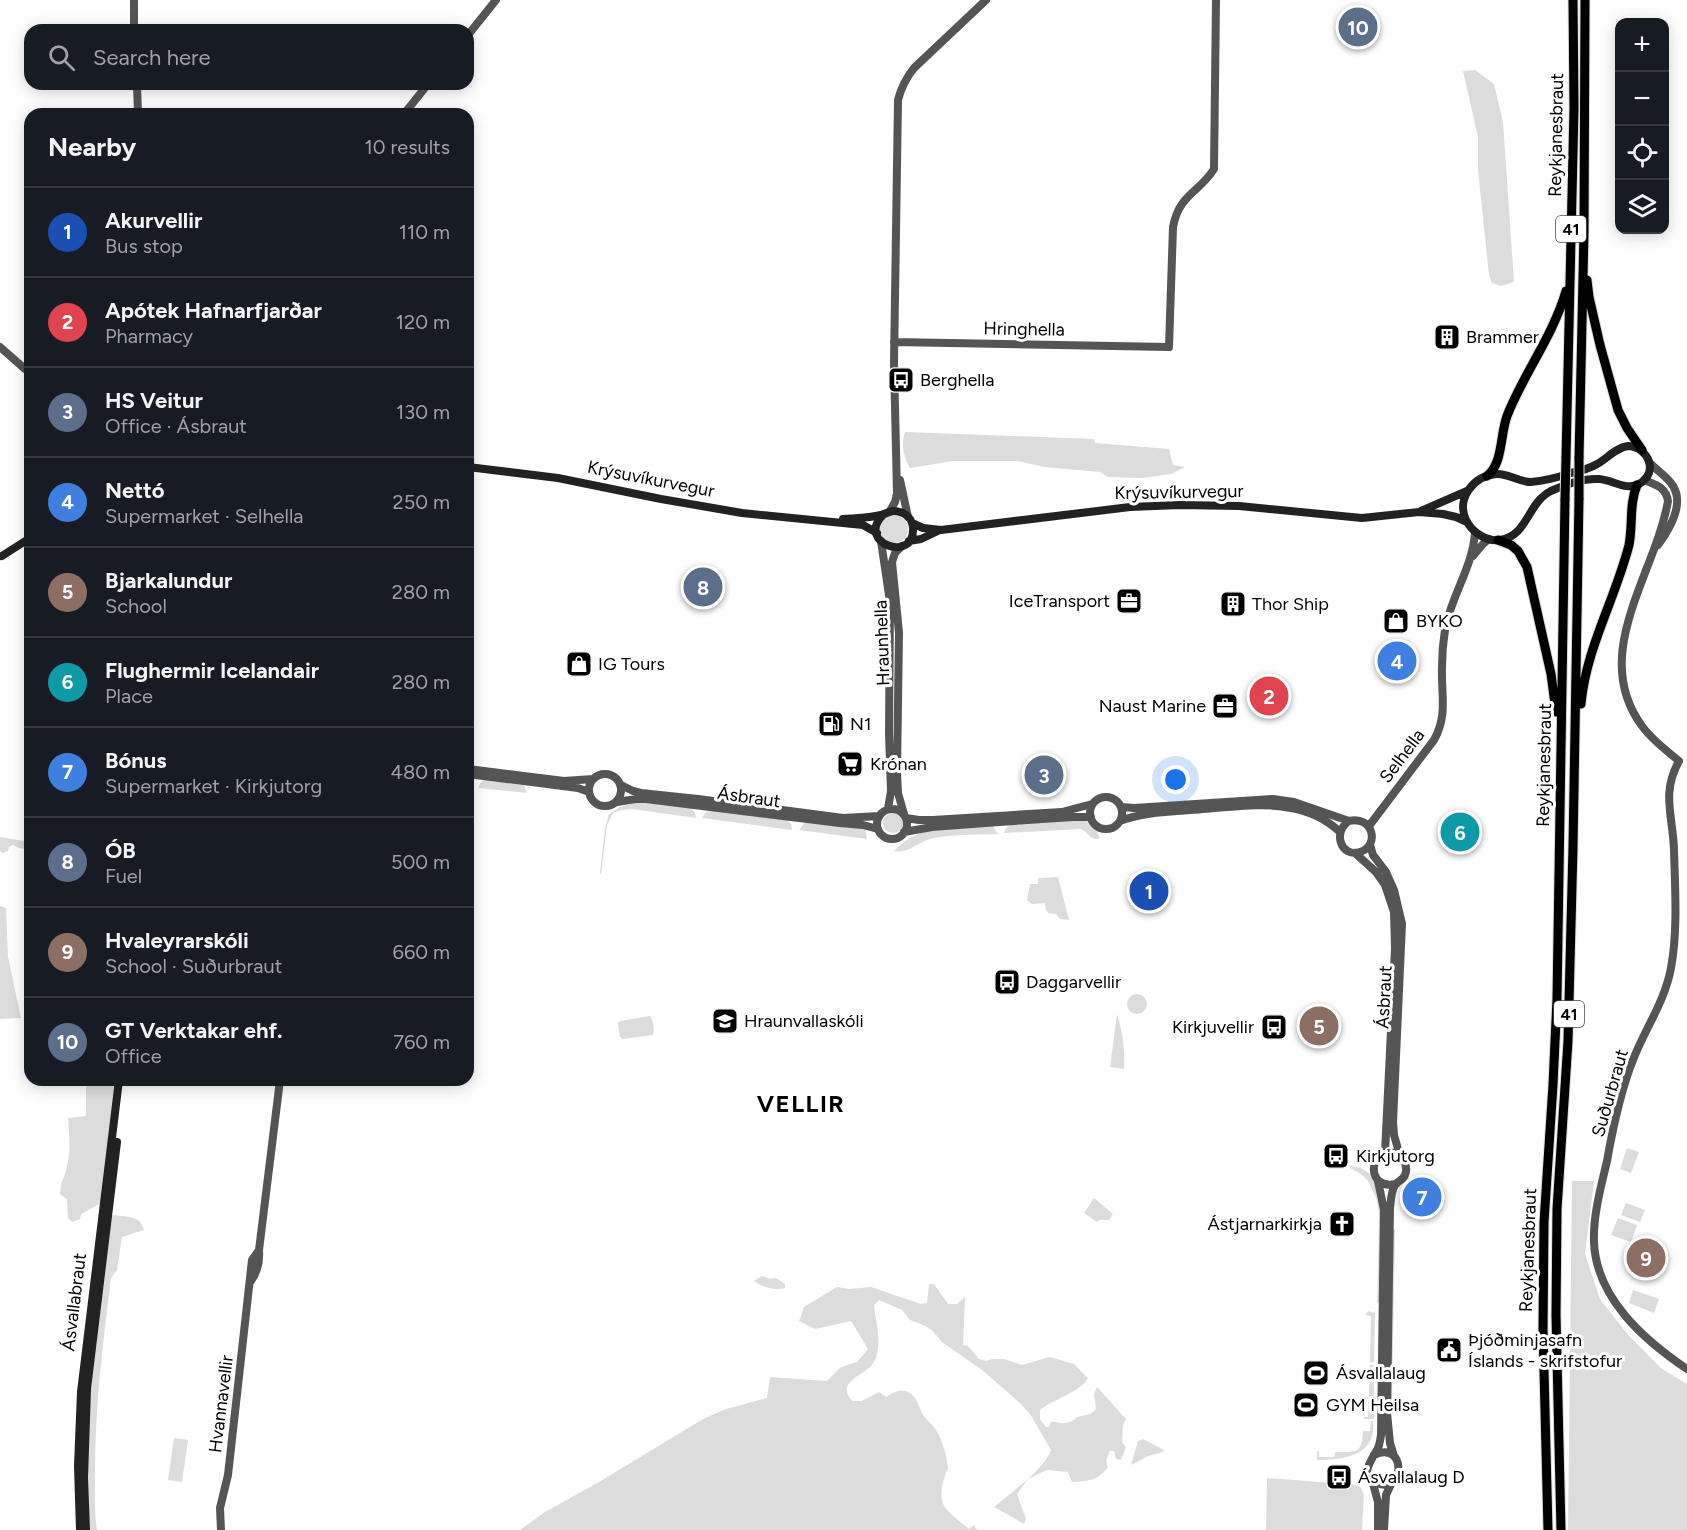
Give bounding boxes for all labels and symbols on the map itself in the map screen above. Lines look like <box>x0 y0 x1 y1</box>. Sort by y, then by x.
pin: 10 <box>1338 4 1378 50</box>
street label: Reykjanesbraut <box>1544 73 1568 197</box>
road number: 41 <box>1556 216 1586 242</box>
street label: Hringhella <box>983 317 1065 341</box>
building icon: Brammer <box>1432 322 1462 352</box>
place label: Brammer <box>1466 326 1539 348</box>
bus stop icon: Berghella <box>886 365 916 395</box>
place label: Berghella <box>920 369 994 391</box>
street label: Krýsuvíkurvegur <box>586 456 716 502</box>
street label: Krýsuvíkurvegur <box>1114 480 1244 504</box>
pin: 8 <box>684 564 722 610</box>
office icon: IceTransport <box>1114 586 1144 616</box>
building icon: Thor Ship <box>1218 589 1248 619</box>
place label: IceTransport <box>1009 590 1110 612</box>
place label: Thor Ship <box>1252 593 1329 615</box>
street label: Hraunhella <box>870 600 894 686</box>
shop icon: BYKO <box>1381 606 1411 636</box>
place label: BYKO <box>1416 610 1463 632</box>
pin: 4 <box>1378 638 1416 684</box>
shop icon: IG Tours <box>564 649 594 679</box>
place label: IG Tours <box>598 653 665 675</box>
pin: 2 <box>1250 674 1288 718</box>
office icon: Naust Marine <box>1210 691 1240 721</box>
place label: Naust Marine <box>1099 695 1206 717</box>
street label: Reykjanesbraut <box>1532 703 1556 827</box>
fuel station icon: N1 <box>816 709 846 739</box>
place label: N1 <box>850 713 871 735</box>
street label: Selhella <box>1375 725 1429 787</box>
supermarket icon: Krónan <box>835 749 865 779</box>
pin: 3 <box>1024 752 1064 798</box>
place label: Krónan <box>870 753 927 775</box>
your location <box>1161 765 1190 794</box>
street label: Ásbraut <box>716 782 782 812</box>
pin: 6 <box>1440 810 1480 854</box>
pin: 1 <box>1130 868 1168 914</box>
street label: Ásbraut <box>1371 965 1397 1029</box>
bus stop icon: Daggarvellir <box>992 967 1022 997</box>
place label: Daggarvellir <box>1026 971 1121 993</box>
road number: 41 <box>1554 1001 1584 1027</box>
pin: 5 <box>1300 1004 1338 1048</box>
school or university icon: Hraunvallaskóli <box>710 1006 740 1036</box>
place label: Hraunvallaskóli <box>744 1010 864 1032</box>
bus stop icon: Kirkjuvellir <box>1259 1012 1289 1042</box>
place label: Kirkjuvellir <box>1172 1016 1254 1038</box>
street label: Suðurbraut <box>1587 1046 1633 1139</box>
district label: VELLIR <box>757 1089 845 1118</box>
bus stop icon: Kirkjutorg <box>1321 1141 1351 1171</box>
place label: Kirkjutorg <box>1356 1145 1435 1167</box>
pin: 7 <box>1402 1174 1442 1220</box>
street label: Reykjanesbraut <box>1515 1187 1541 1312</box>
church icon: Ástjarnarkirkja <box>1327 1209 1357 1239</box>
place label: Ástjarnarkirkja <box>1207 1213 1322 1235</box>
pin: 9 <box>1626 1236 1666 1280</box>
street label: Ásvallabraut <box>57 1252 91 1352</box>
place label: Þjóðminjasafn Íslands - skrifstofur <box>1468 1329 1622 1372</box>
public building icon: Þjóðminjasafn Íslands - skrifstofur <box>1434 1335 1464 1365</box>
street label: Hvannavellir <box>204 1354 238 1454</box>
sports icon: Ásvallalaug <box>1301 1358 1331 1388</box>
place label: Ásvallalaug <box>1336 1362 1426 1384</box>
sports icon: GYM Heilsa <box>1291 1390 1321 1420</box>
place label: GYM Heilsa <box>1326 1394 1419 1416</box>
bus stop icon: Ásvallalaug D <box>1324 1462 1354 1492</box>
place label: Ásvallalaug D <box>1358 1466 1465 1488</box>

